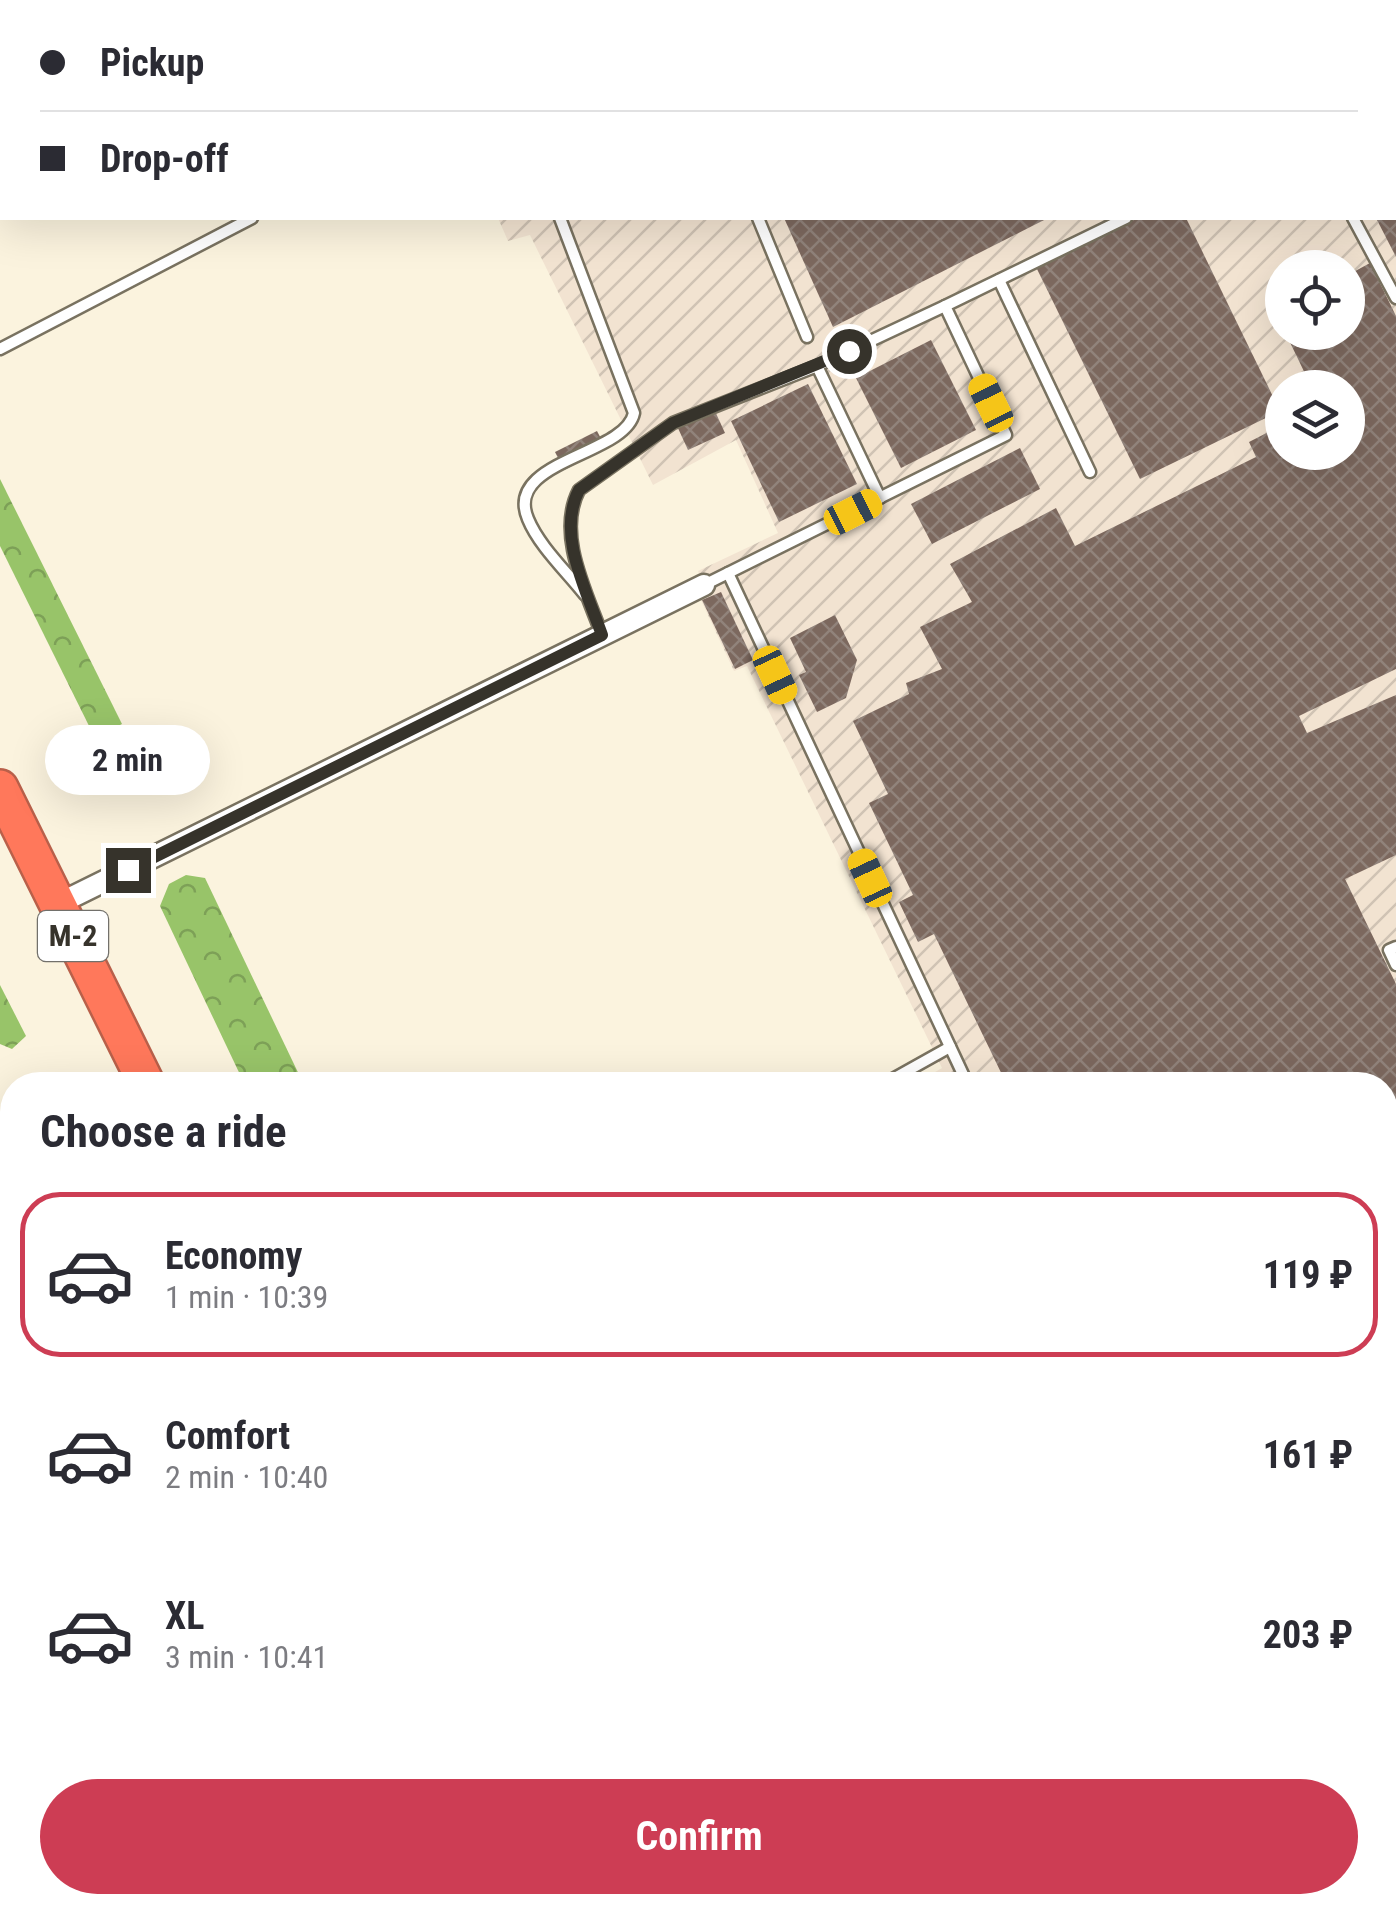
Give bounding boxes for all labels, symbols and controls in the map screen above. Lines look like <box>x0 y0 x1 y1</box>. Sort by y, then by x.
text: Pickup <box>100 41 204 85</box>
text: Drop-off <box>100 137 229 181</box>
map controls <box>1265 250 1365 470</box>
button: locate <box>1265 250 1365 350</box>
route start <box>827 329 872 374</box>
car <box>964 369 1018 437</box>
button: layers <box>1265 370 1365 470</box>
car <box>819 485 887 539</box>
car <box>749 641 801 709</box>
callout: 2 min <box>46 725 210 795</box>
text: 2 min <box>92 741 163 779</box>
car <box>844 844 896 912</box>
route end <box>106 848 151 893</box>
road number: М-2 <box>38 911 108 961</box>
text: Choose a ride <box>40 1105 287 1158</box>
icon: car <box>45 1230 135 1320</box>
text: Economy <box>165 1234 302 1278</box>
text: 119 ₽ <box>1263 1253 1353 1297</box>
text: 1 min · 10:39 <box>165 1278 328 1316</box>
icon: car <box>45 1410 135 1500</box>
text: Comfort <box>165 1414 290 1458</box>
text: 161 ₽ <box>1263 1433 1353 1477</box>
text: 2 min · 10:40 <box>165 1458 328 1496</box>
icon: car <box>45 1590 135 1680</box>
text: XL <box>165 1594 204 1638</box>
text: 203 ₽ <box>1263 1613 1353 1657</box>
text: 3 min · 10:41 <box>165 1638 328 1676</box>
button: Confirm <box>40 1779 1358 1894</box>

